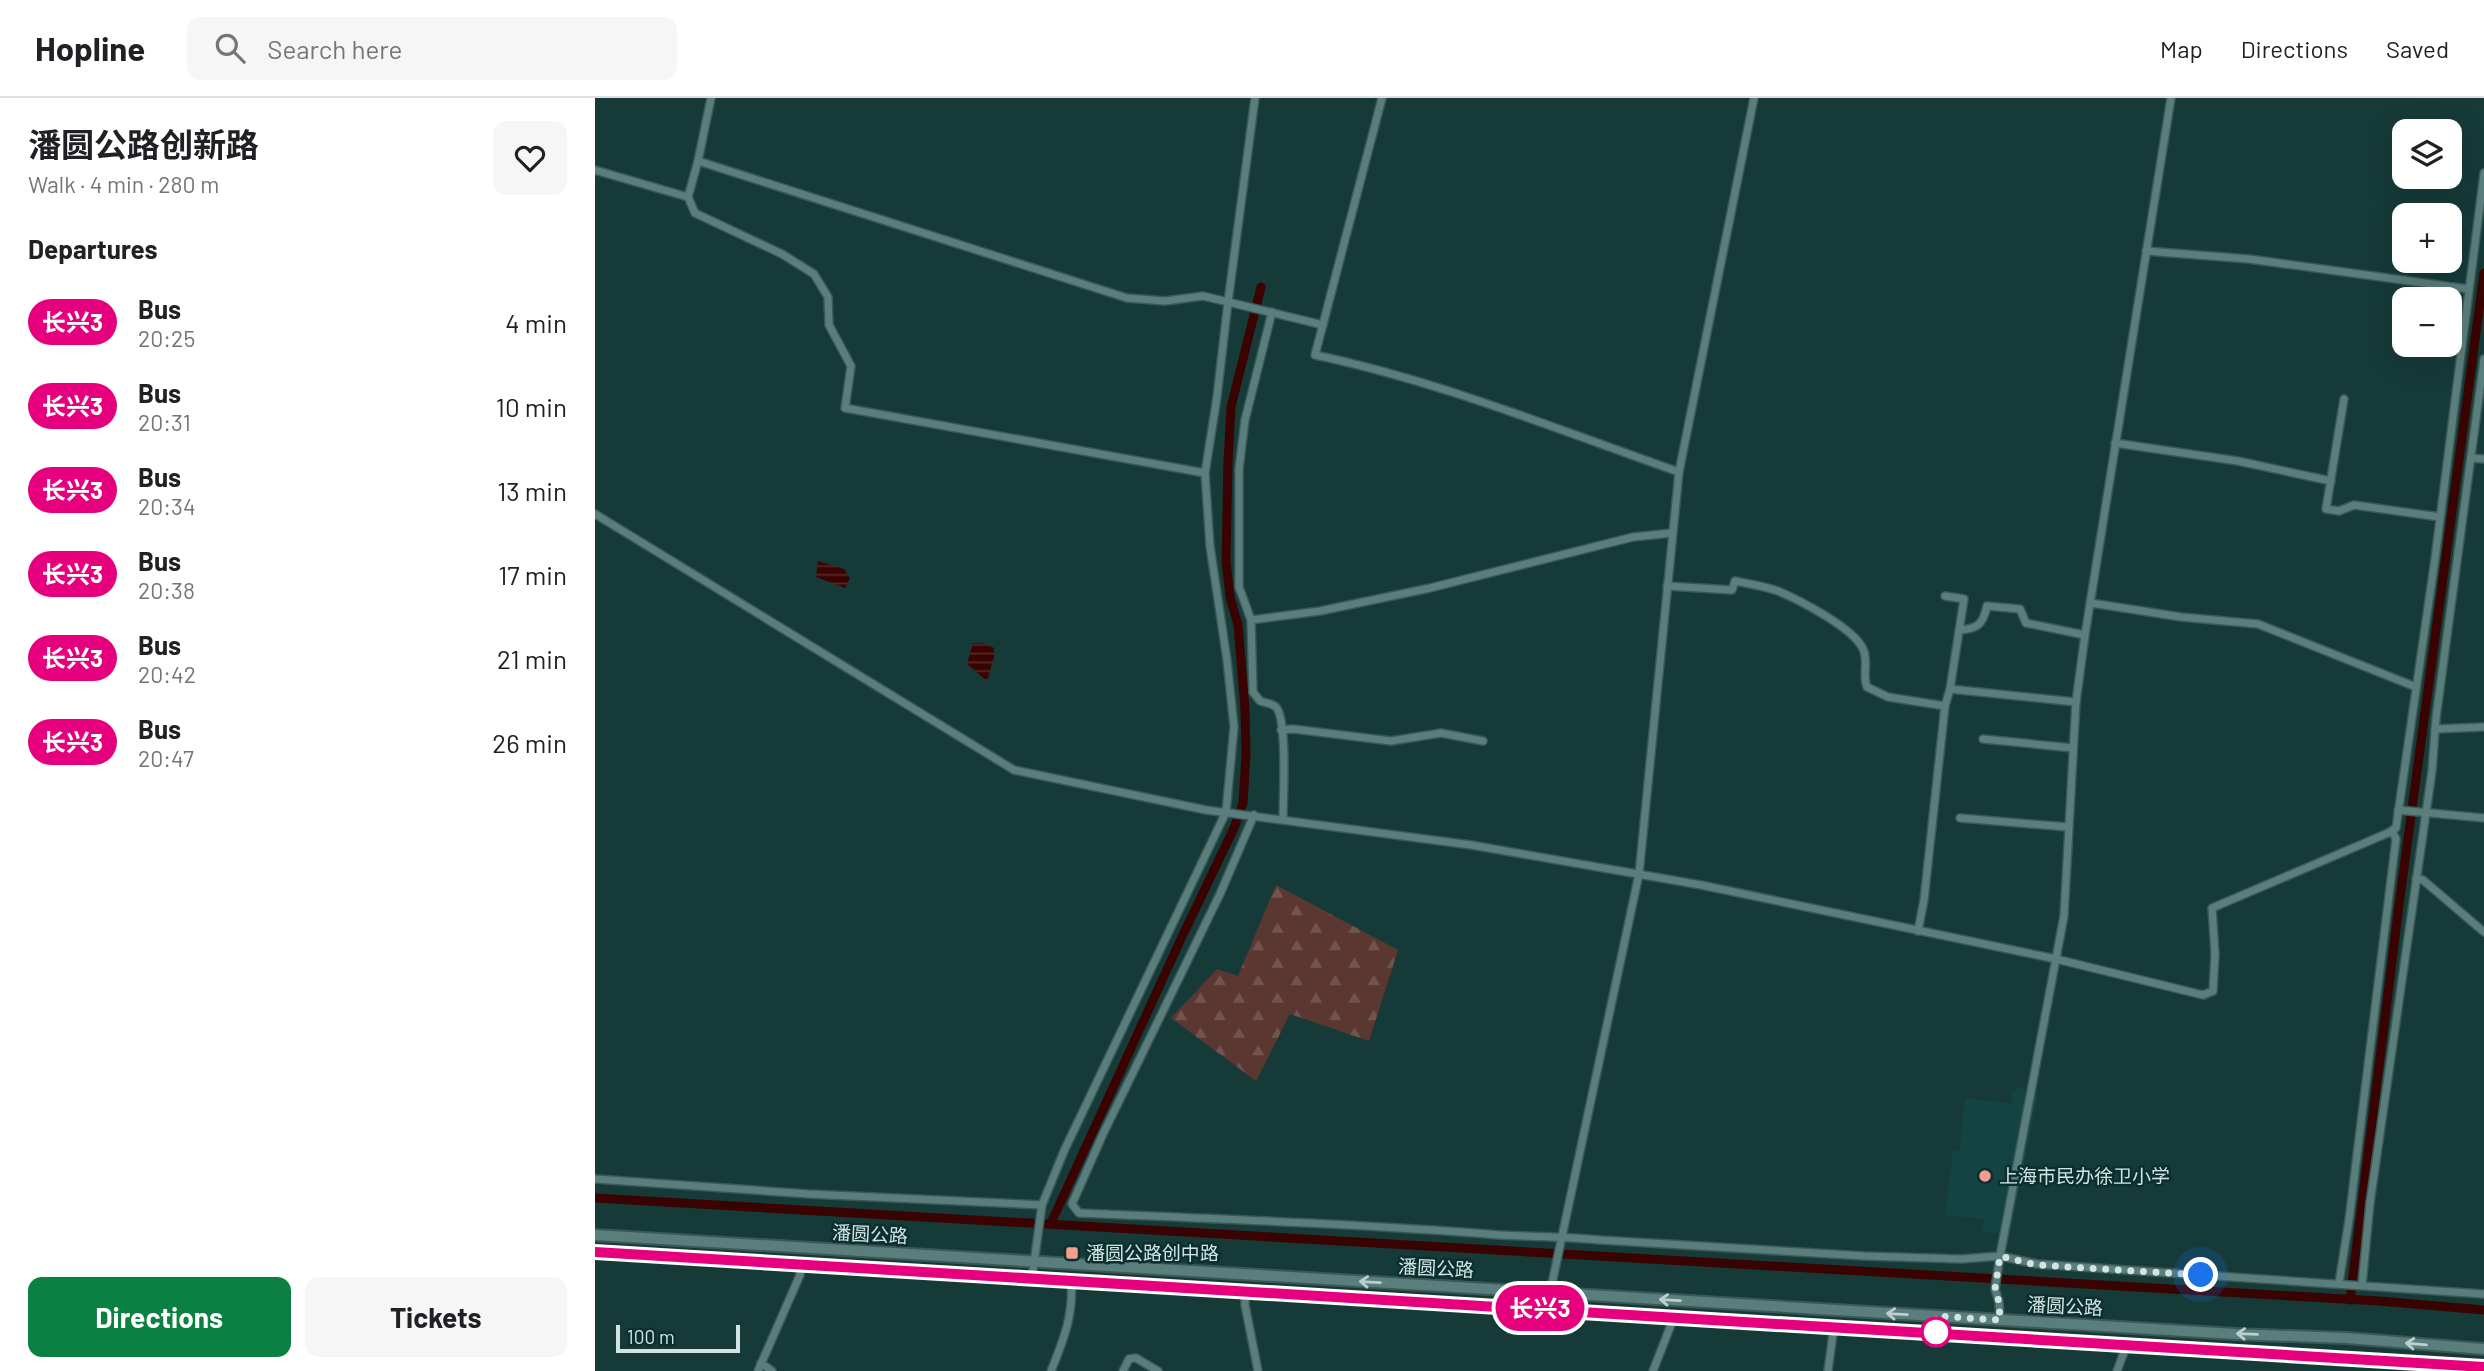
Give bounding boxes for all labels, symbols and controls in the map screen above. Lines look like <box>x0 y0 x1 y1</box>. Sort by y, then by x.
search box <box>187 17 677 80</box>
text: Hopline <box>35 28 145 68</box>
icon: search <box>211 29 249 67</box>
text: Search here <box>267 33 402 64</box>
text: Map <box>2160 34 2203 63</box>
text: Directions <box>2241 34 2348 63</box>
text: Saved <box>2386 34 2449 63</box>
map controls <box>2392 119 2462 357</box>
button: layers <box>2392 119 2462 189</box>
button: heart <box>493 121 567 195</box>
text: 潘圆公路创新路 <box>28 124 259 164</box>
text: Walk · 4 min · 280 m <box>28 170 219 198</box>
button: + <box>2392 203 2462 273</box>
text: Departures <box>28 233 158 264</box>
button: − <box>2392 287 2462 357</box>
text: Bus <box>138 293 181 324</box>
text: 长兴3 <box>42 307 103 336</box>
text: 4 min <box>505 307 567 338</box>
text: 20:25 <box>138 324 195 352</box>
text: Bus <box>138 377 181 408</box>
text: 长兴3 <box>42 391 103 420</box>
text: 10 min <box>496 391 567 422</box>
text: 20:31 <box>138 408 191 436</box>
text: Bus <box>138 461 181 492</box>
text: 长兴3 <box>42 475 103 504</box>
text: 13 min <box>497 475 567 506</box>
text: 20:34 <box>138 492 196 520</box>
text: Bus <box>138 545 181 576</box>
text: 长兴3 <box>42 559 103 588</box>
text: 17 min <box>498 559 567 590</box>
text: 20:38 <box>138 576 195 604</box>
text: Bus <box>138 629 181 660</box>
text: 长兴3 <box>42 643 103 672</box>
text: 21 min <box>497 643 567 674</box>
text: 20:42 <box>138 660 196 688</box>
text: Bus <box>138 713 181 744</box>
text: 长兴3 <box>42 727 103 756</box>
text: 26 min <box>492 727 567 758</box>
text: 20:47 <box>138 744 194 772</box>
place label: 上海市民办徐卫小学 <box>1999 1164 2170 1187</box>
marker: 上海市民办徐卫小学 <box>1977 1168 1993 1184</box>
street label: 潘圆公路 <box>831 1220 909 1247</box>
place label: 潘圆公路创中路 <box>1086 1241 1219 1264</box>
marker: 潘圆公路创中路 <box>1064 1245 1080 1261</box>
street label: 潘圆公路 <box>1397 1254 1475 1281</box>
your location <box>2183 1257 2218 1292</box>
one-way arrow <box>1359 1275 1381 1288</box>
button: Directions <box>28 1277 291 1357</box>
button: Tickets <box>305 1277 567 1357</box>
line badge: 长兴3 <box>1500 1285 1580 1331</box>
street label: 潘圆公路 <box>2026 1292 2104 1319</box>
text: 长兴3 <box>1510 1293 1570 1322</box>
one-way arrow <box>1659 1293 1682 1306</box>
one-way arrow <box>1886 1307 1909 1320</box>
unlabelled marker <box>1921 1317 1951 1347</box>
scale bar <box>616 1322 740 1354</box>
text: 100 m <box>627 1325 675 1348</box>
one-way arrow <box>2235 1328 2258 1341</box>
one-way arrow <box>2405 1337 2428 1350</box>

